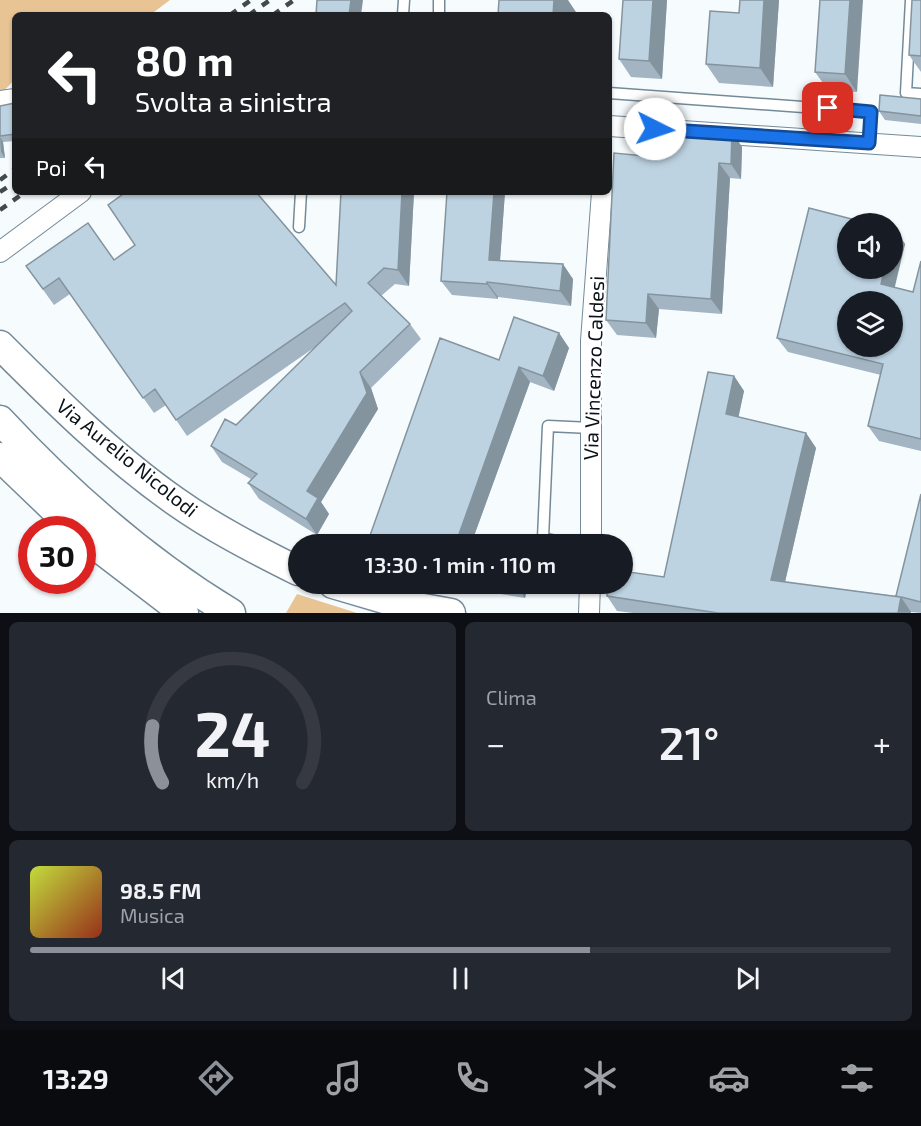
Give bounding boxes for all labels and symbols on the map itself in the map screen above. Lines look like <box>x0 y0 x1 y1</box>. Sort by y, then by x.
pin <box>802 82 853 133</box>
position arrow <box>623 97 687 161</box>
street label: Via Vincenzo Caldesi <box>578 275 608 461</box>
street label: Via Aurelio Nicolodi <box>52 393 203 522</box>
speed limit sign: 30 <box>18 516 96 594</box>

